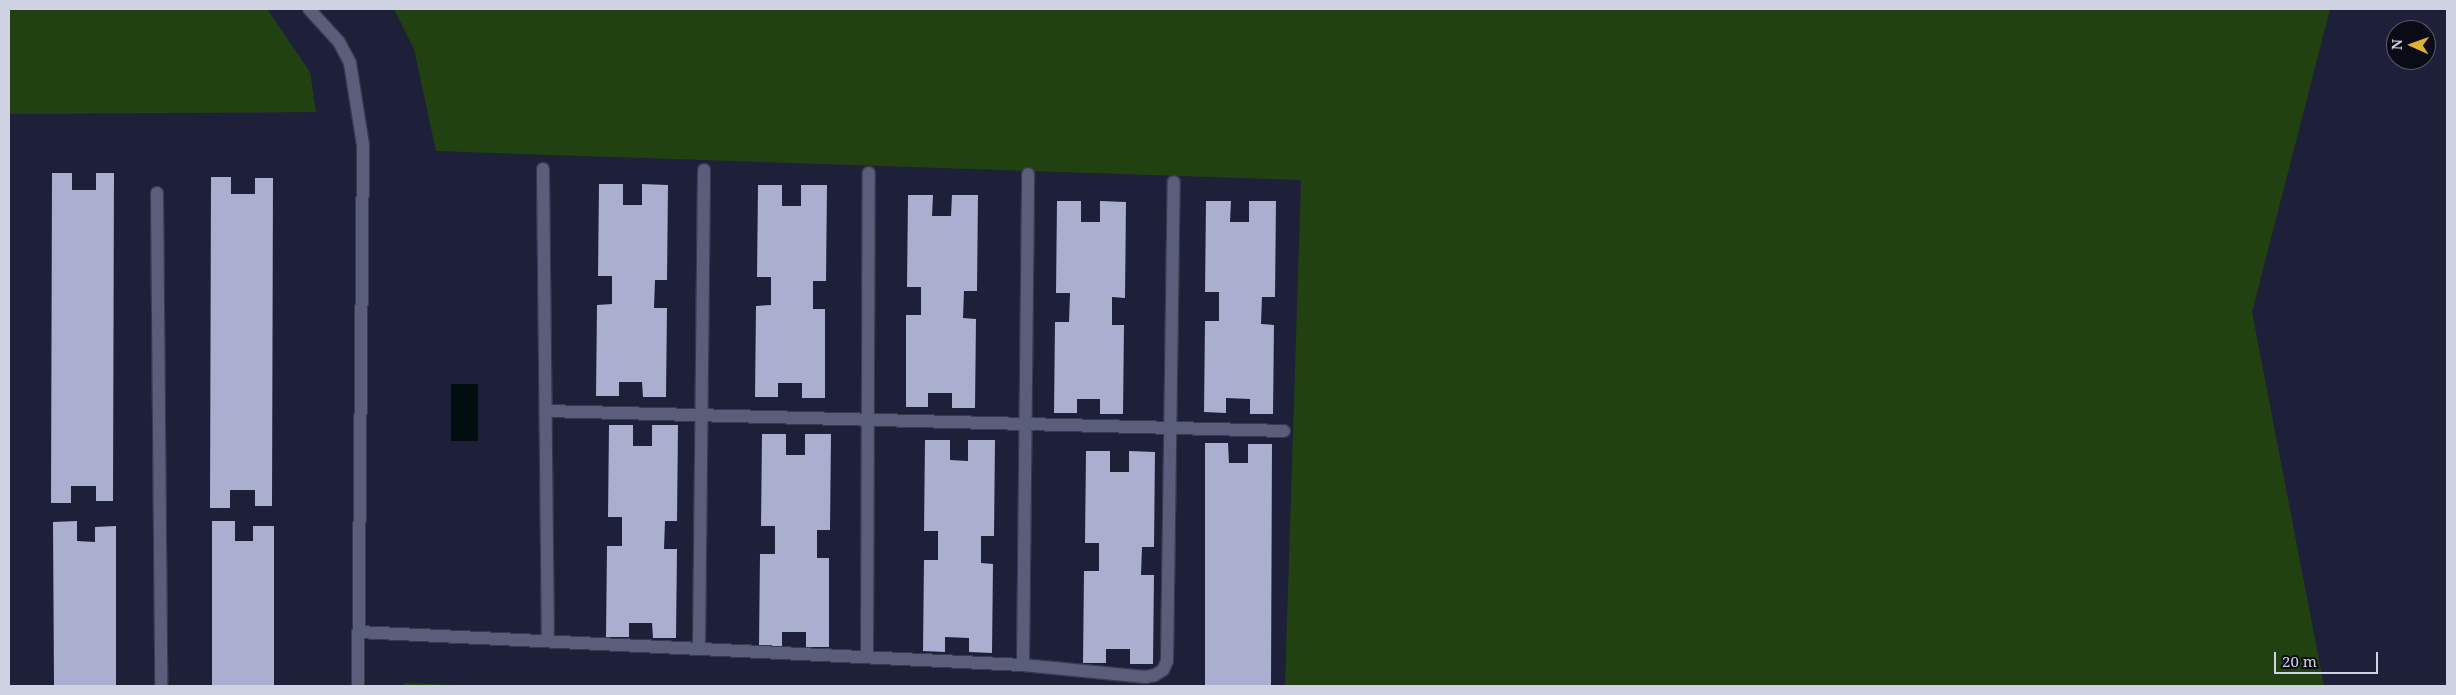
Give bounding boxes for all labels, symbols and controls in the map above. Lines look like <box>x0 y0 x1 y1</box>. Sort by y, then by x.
north arrow <box>2386 20 2436 70</box>
text: N <box>2387 39 2406 50</box>
scale bar <box>2276 642 2380 674</box>
text: 20 m <box>2282 651 2317 671</box>

